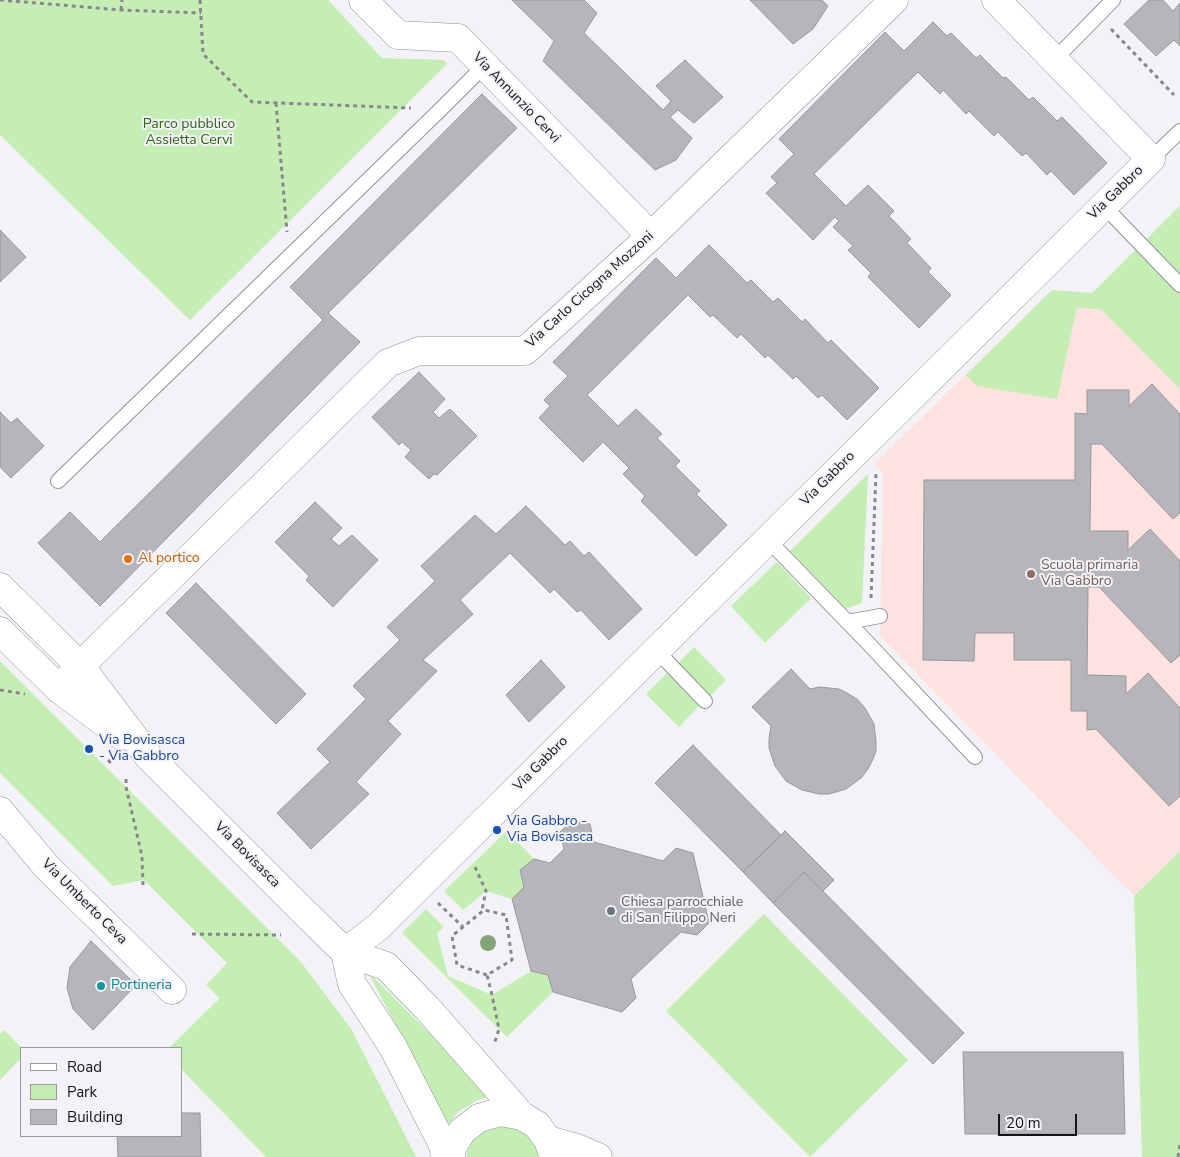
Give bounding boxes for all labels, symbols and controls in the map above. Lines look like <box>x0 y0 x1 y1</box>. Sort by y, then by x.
street label: Via Annunzio Cervi <box>469 49 563 147</box>
park label: Parco pubblico Assietta Cervi <box>143 117 235 150</box>
street label: Via Gabbro <box>1085 162 1147 224</box>
street label: Via Carlo Cicogna Mozzoni <box>523 228 657 352</box>
street label: Via Gabbro <box>797 448 859 510</box>
place label: Al portico <box>138 551 200 567</box>
marker: Al portico <box>122 553 134 565</box>
place label: Scuola primaria Via Gabbro <box>1041 558 1138 590</box>
marker: Scuola primaria Via Gabbro <box>1025 568 1037 580</box>
place label: Via Bovisasca - Via Gabbro <box>99 733 185 766</box>
street label: Via Gabbro <box>510 733 572 795</box>
marker: Via Bovisasca - Via Gabbro <box>83 743 95 755</box>
place label: Via Gabbro - Via Bovisasca <box>507 814 593 846</box>
street label: Via Bovisasca <box>211 819 283 891</box>
marker: Via Gabbro - Via Bovisasca <box>491 824 503 836</box>
street label: Via Umberto Ceva <box>38 856 130 948</box>
place label: Chiesa parrocchiale di San Filippo Neri <box>621 895 743 928</box>
marker: Chiesa parrocchiale di San Filippo Neri <box>605 905 617 917</box>
place label: Portineria <box>111 978 172 994</box>
marker: Portineria <box>95 980 107 992</box>
legend <box>20 1047 182 1137</box>
text: Road <box>67 1057 102 1077</box>
text: Park <box>67 1082 97 1102</box>
scale bar <box>1000 1104 1079 1136</box>
text: Building <box>67 1107 123 1127</box>
text: 20 m <box>1006 1113 1041 1133</box>

